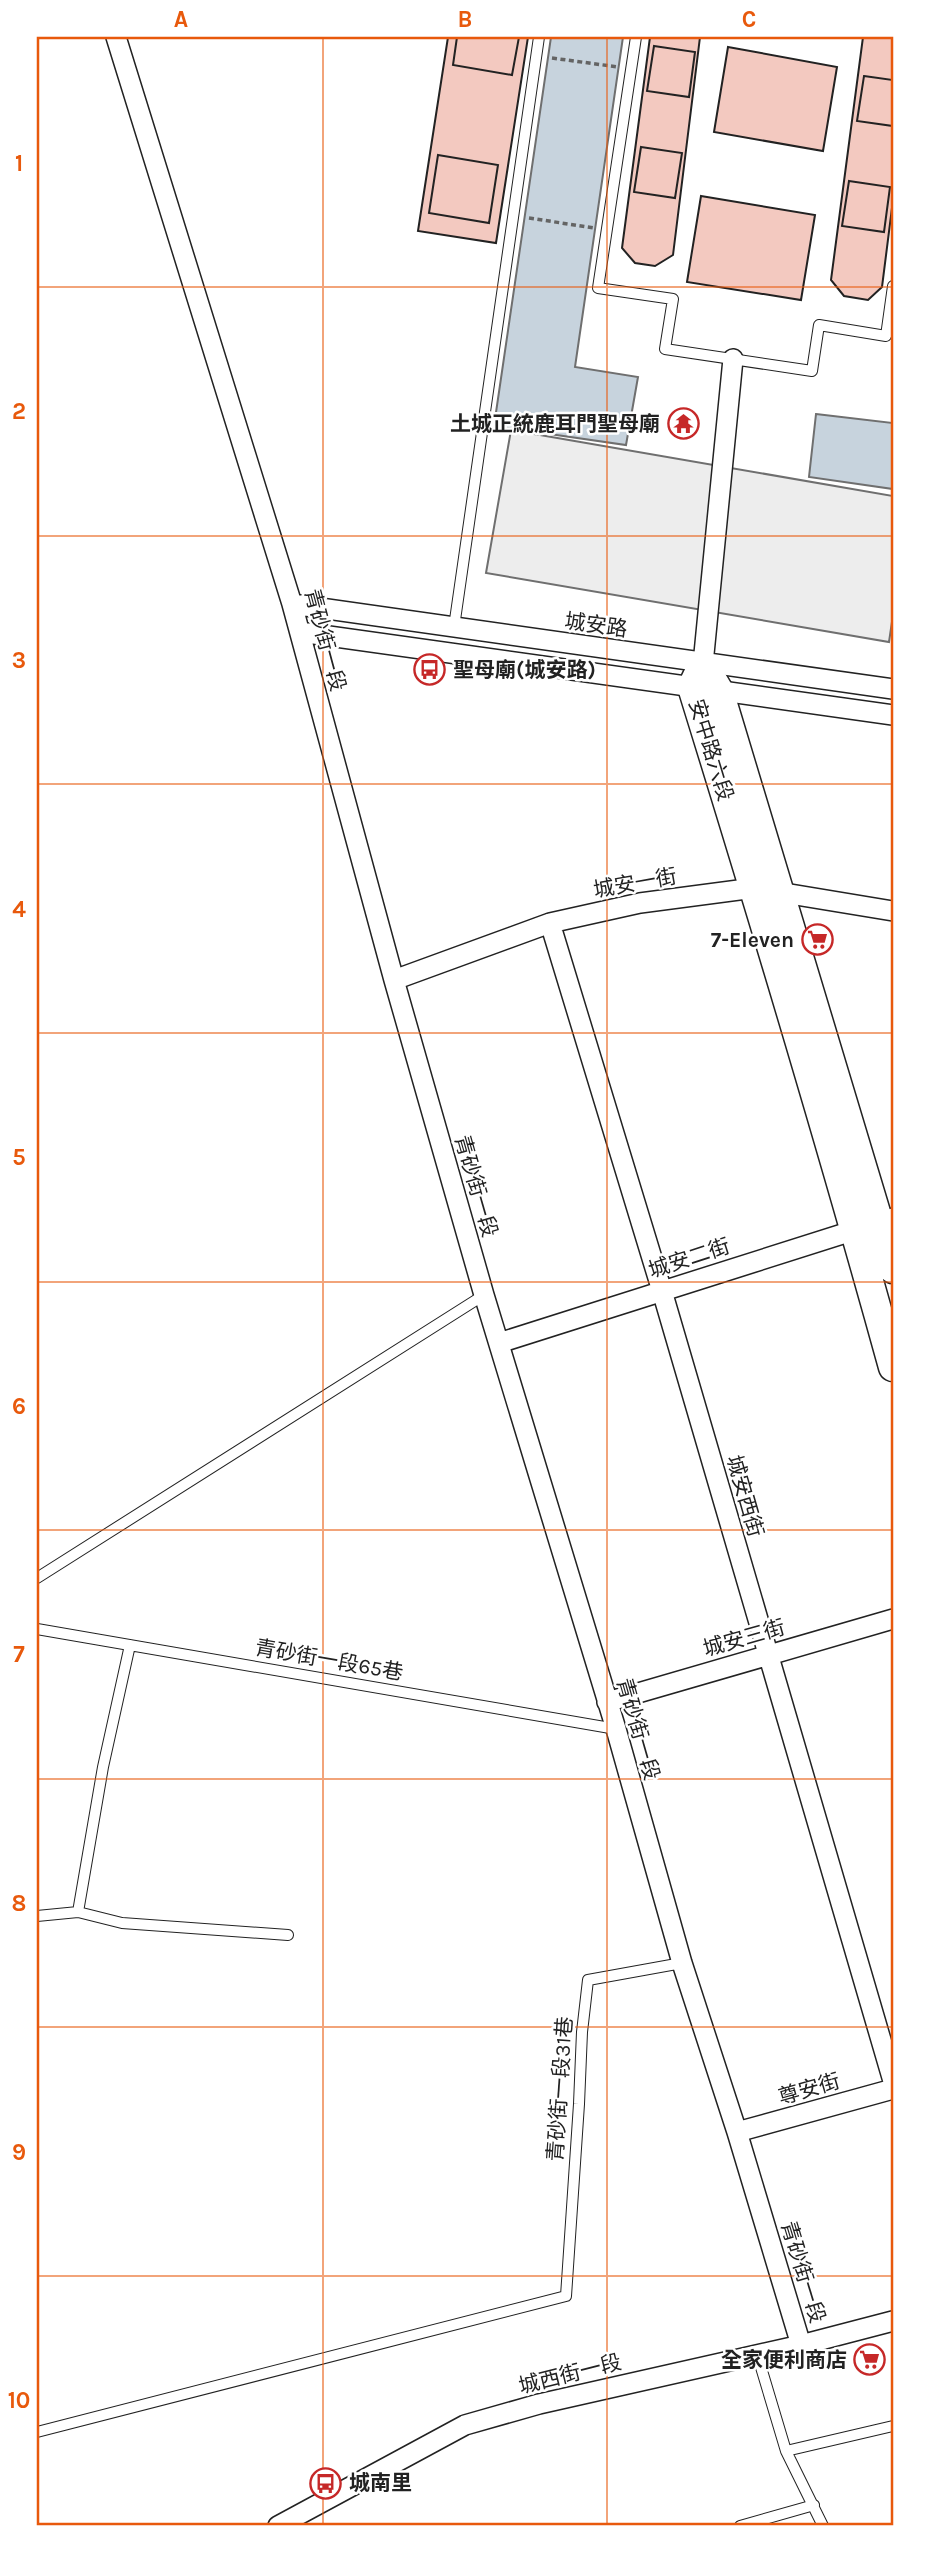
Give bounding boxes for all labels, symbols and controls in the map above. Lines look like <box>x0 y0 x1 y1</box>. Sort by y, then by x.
text: A <box>174 6 188 33</box>
text: B <box>458 6 472 33</box>
text: C <box>742 6 756 33</box>
text: 1 <box>15 150 23 177</box>
text: 2 <box>12 398 26 425</box>
temple icon: 土城正統鹿耳門聖母廟 <box>666 407 700 441</box>
place label: 土城正統鹿耳門聖母廟 <box>450 412 660 436</box>
street label: 青砂街一段 <box>300 586 350 694</box>
street label: 城安路 <box>563 609 629 641</box>
text: 3 <box>12 647 26 674</box>
bus stop icon: 聖母廟(城安路) <box>413 653 447 687</box>
place label: 聖母廟(城安路) <box>453 658 596 682</box>
street label: 安中路六段 <box>684 696 738 804</box>
street label: 城安一街 <box>592 864 678 902</box>
text: 4 <box>12 896 26 923</box>
supermarket icon: 7-Eleven <box>800 923 834 957</box>
place label: 7-Eleven <box>711 928 794 952</box>
street label: 青砂街一段 <box>450 1132 502 1240</box>
text: 5 <box>12 1144 26 1171</box>
street label: 城安二街 <box>645 1234 733 1282</box>
text: 6 <box>12 1393 26 1420</box>
street label: 城安西街 <box>722 1452 768 1540</box>
street label: 城安三街 <box>700 1615 788 1661</box>
street label: 青砂街一段65巷 <box>253 1635 405 1685</box>
text: 7 <box>13 1641 25 1668</box>
street label: 青砂街一段 <box>612 1675 664 1783</box>
text: 8 <box>12 1890 26 1917</box>
street label: 青砂街一段31巷 <box>543 2016 577 2162</box>
street label: 尊安街 <box>775 2069 843 2109</box>
text: 9 <box>12 2139 26 2166</box>
street label: 青砂街一段 <box>776 2218 830 2326</box>
supermarket icon: 全家便利商店 <box>853 2343 887 2377</box>
place label: 全家便利商店 <box>721 2348 847 2372</box>
street label: 城西街一段 <box>516 2350 624 2398</box>
text: 10 <box>8 2387 30 2414</box>
bus stop icon: 城南里 <box>309 2466 343 2500</box>
place label: 城南里 <box>349 2471 412 2495</box>

